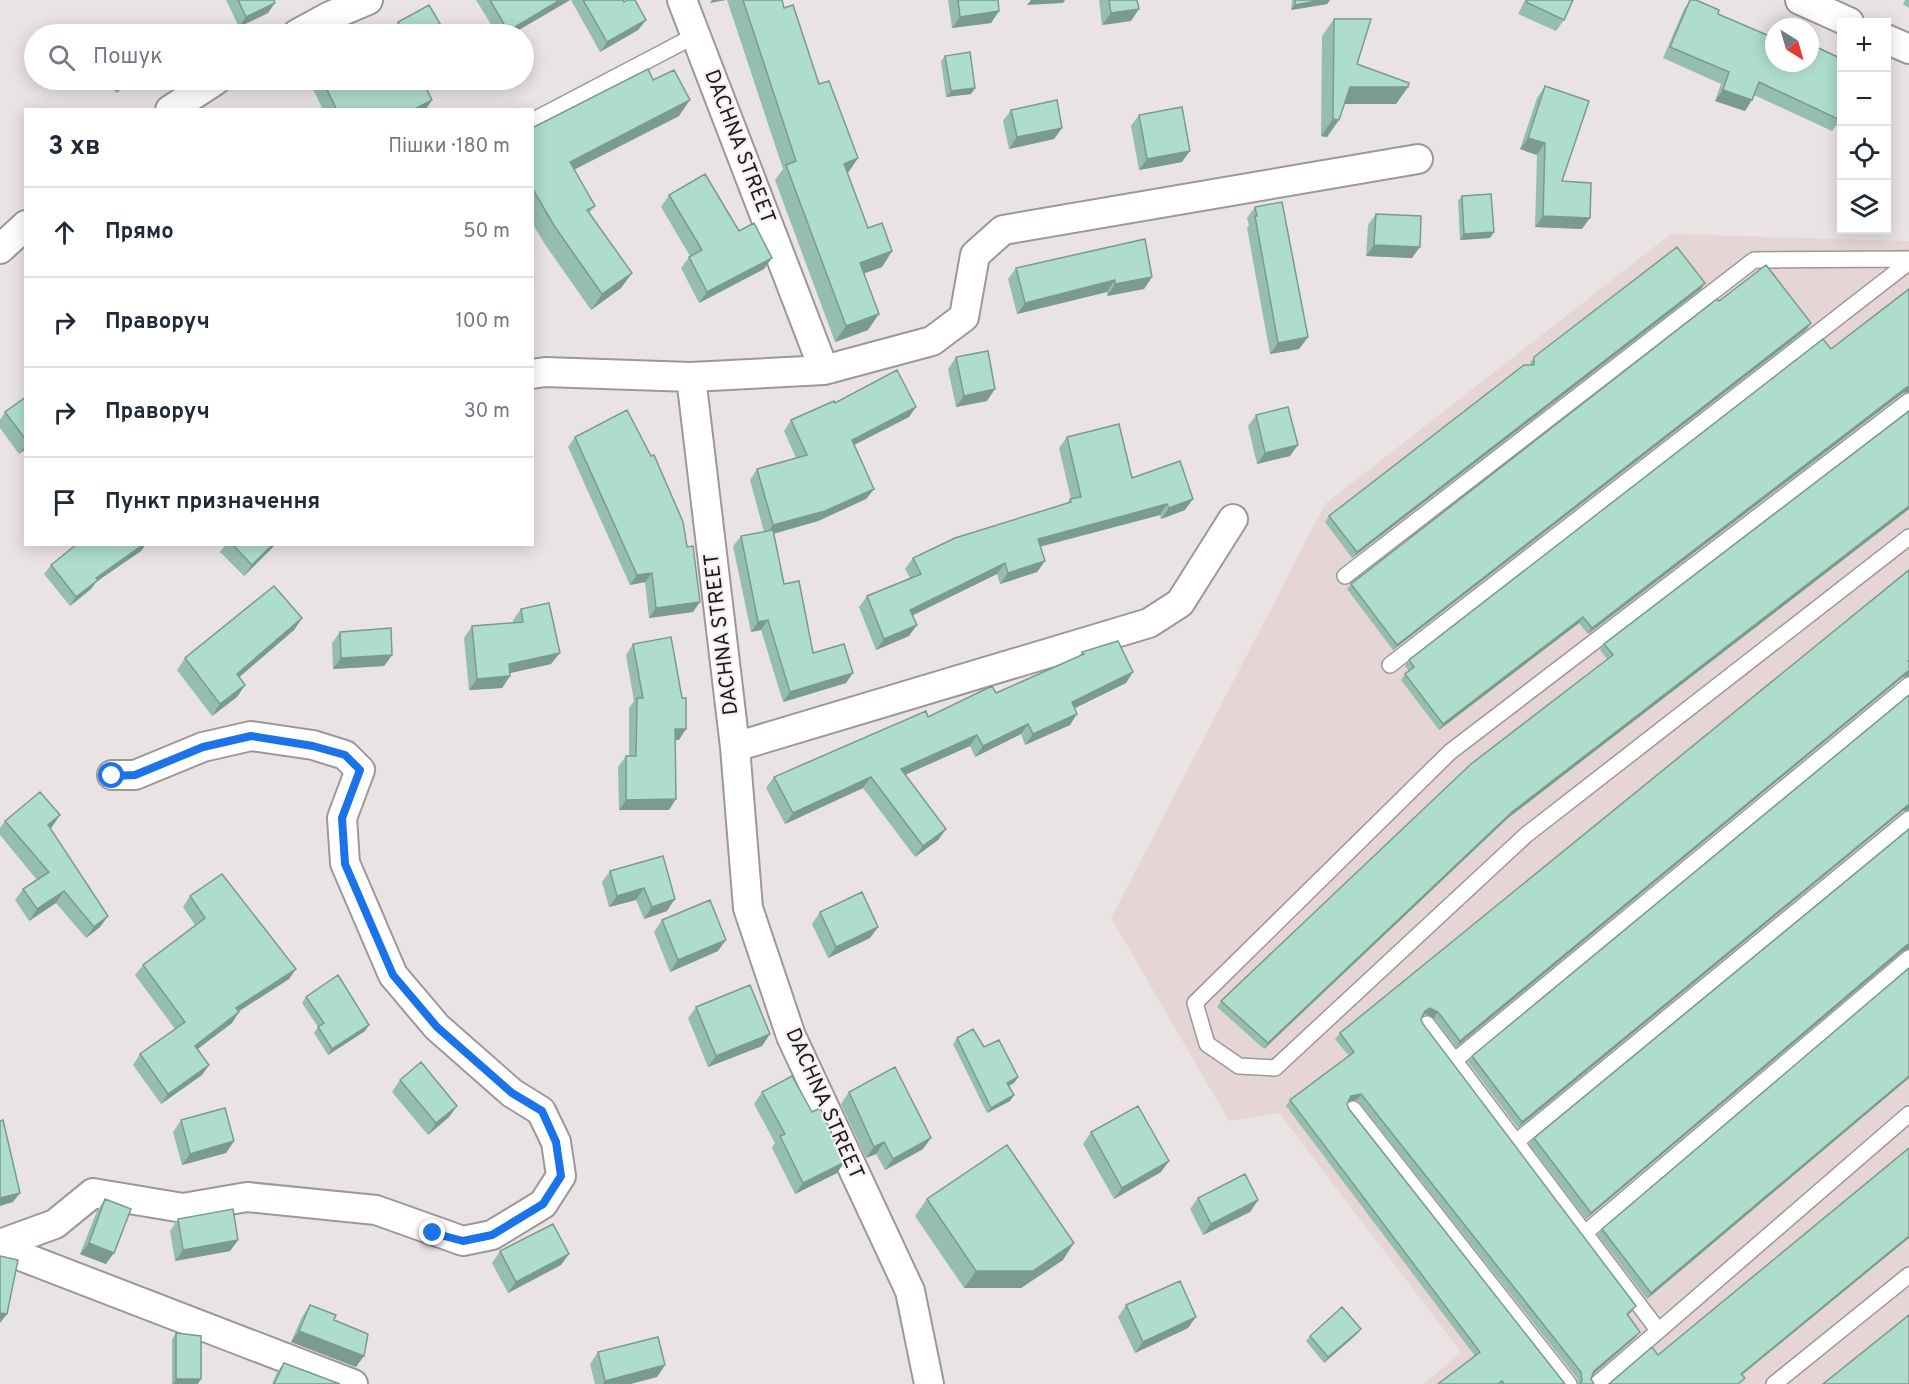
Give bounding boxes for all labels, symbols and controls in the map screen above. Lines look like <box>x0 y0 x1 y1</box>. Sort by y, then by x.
north arrow <box>1765 18 1819 72</box>
map controls <box>1837 18 1891 234</box>
button: + <box>1837 18 1891 72</box>
search box <box>24 24 534 90</box>
icon: search <box>45 41 78 74</box>
text: Пошук <box>93 44 163 71</box>
street label: DACHNA STREET <box>697 66 781 228</box>
button: − <box>1837 72 1891 126</box>
button: locate <box>1837 126 1891 180</box>
text: 3 хв <box>48 131 101 164</box>
text: Пішки · 180 m <box>388 134 510 160</box>
button: layers <box>1837 180 1891 234</box>
icon: ahead <box>48 216 81 249</box>
text: Прямо <box>105 219 174 246</box>
text: 50 m <box>463 219 510 245</box>
icon: right <box>48 306 81 339</box>
text: Праворуч <box>105 309 210 336</box>
text: 100 m <box>455 309 510 335</box>
icon: right <box>48 396 81 429</box>
text: Праворуч <box>105 399 210 426</box>
text: 30 m <box>464 399 510 425</box>
icon: arrive <box>48 486 81 519</box>
text: Пункт призначення <box>105 489 320 516</box>
street label: DACHNA STREET <box>699 551 745 717</box>
route start <box>98 762 124 788</box>
street label: DACHNA STREET <box>779 1024 869 1184</box>
route end <box>419 1219 445 1245</box>

